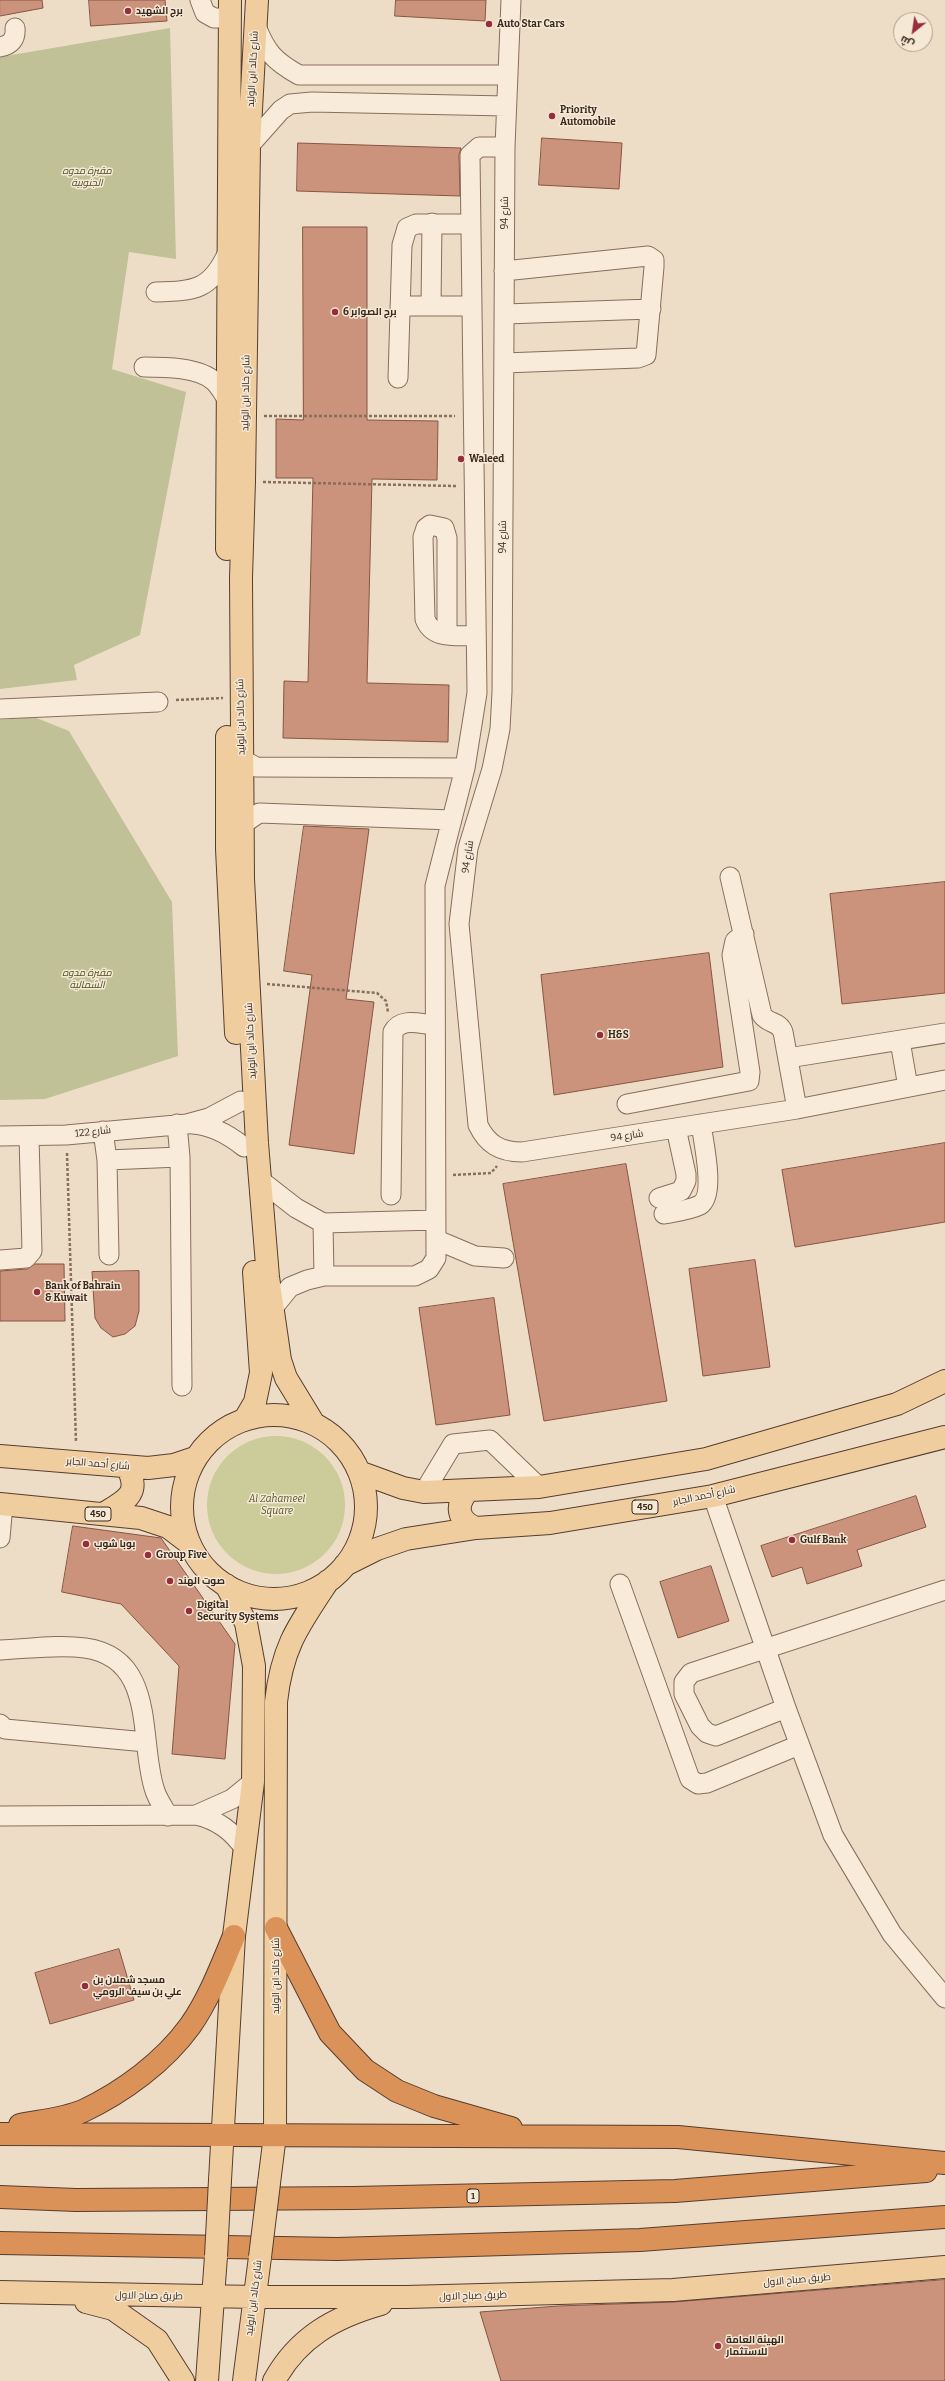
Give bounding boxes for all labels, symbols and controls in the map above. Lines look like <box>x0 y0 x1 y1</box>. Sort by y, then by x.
place label: برج الشهيد <box>136 5 183 17</box>
marker: برج الشهيد <box>123 6 133 16</box>
north arrow <box>893 12 933 52</box>
place label: Auto Star Cars <box>497 18 565 30</box>
marker: Auto Star Cars <box>484 19 494 29</box>
street label: شارع خالد ابن الوليد <box>245 30 261 108</box>
text: ش <box>898 33 917 51</box>
place label: Priority Automobile <box>560 104 616 128</box>
marker: Priority Automobile <box>547 111 557 121</box>
park label: مقبرة مدوه الجنوبية <box>62 165 112 188</box>
street label: شارع 94 <box>499 196 511 230</box>
place label: برج الصوابر 6 <box>343 306 397 318</box>
marker: برج الصوابر 6 <box>330 307 340 317</box>
street label: شارع خالد ابن الوليد <box>239 355 253 431</box>
place label: Waleed <box>469 453 504 465</box>
marker: Waleed <box>456 454 466 464</box>
street label: شارع 94 <box>497 520 509 554</box>
street label: شارع خالد ابن الوليد <box>234 679 248 755</box>
street label: شارع 94 <box>459 840 477 874</box>
park label: مقبرة مدوه الشمالية <box>62 967 112 990</box>
street label: شارع خالد ابن الوليد <box>243 1002 259 1080</box>
place label: H&S <box>608 1029 629 1041</box>
marker: H&S <box>595 1030 605 1040</box>
street label: شارع 122 <box>74 1124 112 1140</box>
street label: شارع 94 <box>610 1127 644 1145</box>
place label: Bank of Bahrain & Kuwait <box>45 1280 120 1304</box>
marker: Bank of Bahrain & Kuwait <box>32 1287 42 1297</box>
street label: شارع أحمد الجابر <box>66 1455 130 1473</box>
street label: شارع أحمد الجابر <box>672 1483 736 1509</box>
park label: Al Zahameel Square <box>249 1493 305 1516</box>
road number: 450 <box>632 1500 658 1514</box>
road number: 450 <box>85 1507 111 1521</box>
place label: Gulf Bank <box>800 1534 846 1546</box>
marker: Gulf Bank <box>787 1535 797 1545</box>
place label: بوبا شوب <box>94 1538 135 1550</box>
marker: بوبا شوب <box>81 1539 91 1549</box>
place label: Group Five <box>156 1549 207 1561</box>
marker: Group Five <box>143 1550 153 1560</box>
place label: صوت الهند <box>178 1575 225 1587</box>
marker: صوت الهند <box>165 1576 175 1586</box>
place label: Digital Security Systems <box>197 1599 279 1622</box>
marker: Digital Security Systems <box>184 1606 194 1616</box>
street label: شارع خالد ابن الوليد <box>270 1938 282 2014</box>
place label: مسجد شملان بن علي بن سيف الرومي <box>93 1974 182 1998</box>
marker: مسجد شملان بن علي بن سيف الرومي <box>80 1981 90 1991</box>
road number: 1 <box>467 2189 479 2203</box>
street label: شارع خالد ابن الوليد <box>243 2259 265 2337</box>
street label: طريق صباح الاول <box>763 2271 831 2289</box>
street label: طريق صباح الاول <box>115 2289 183 2303</box>
street label: طريق صباح الاول <box>439 2289 507 2303</box>
place label: الهيئة العامة للاستثمار <box>726 2334 784 2358</box>
marker: الهيئة العامة للاستثمار <box>713 2341 723 2351</box>

